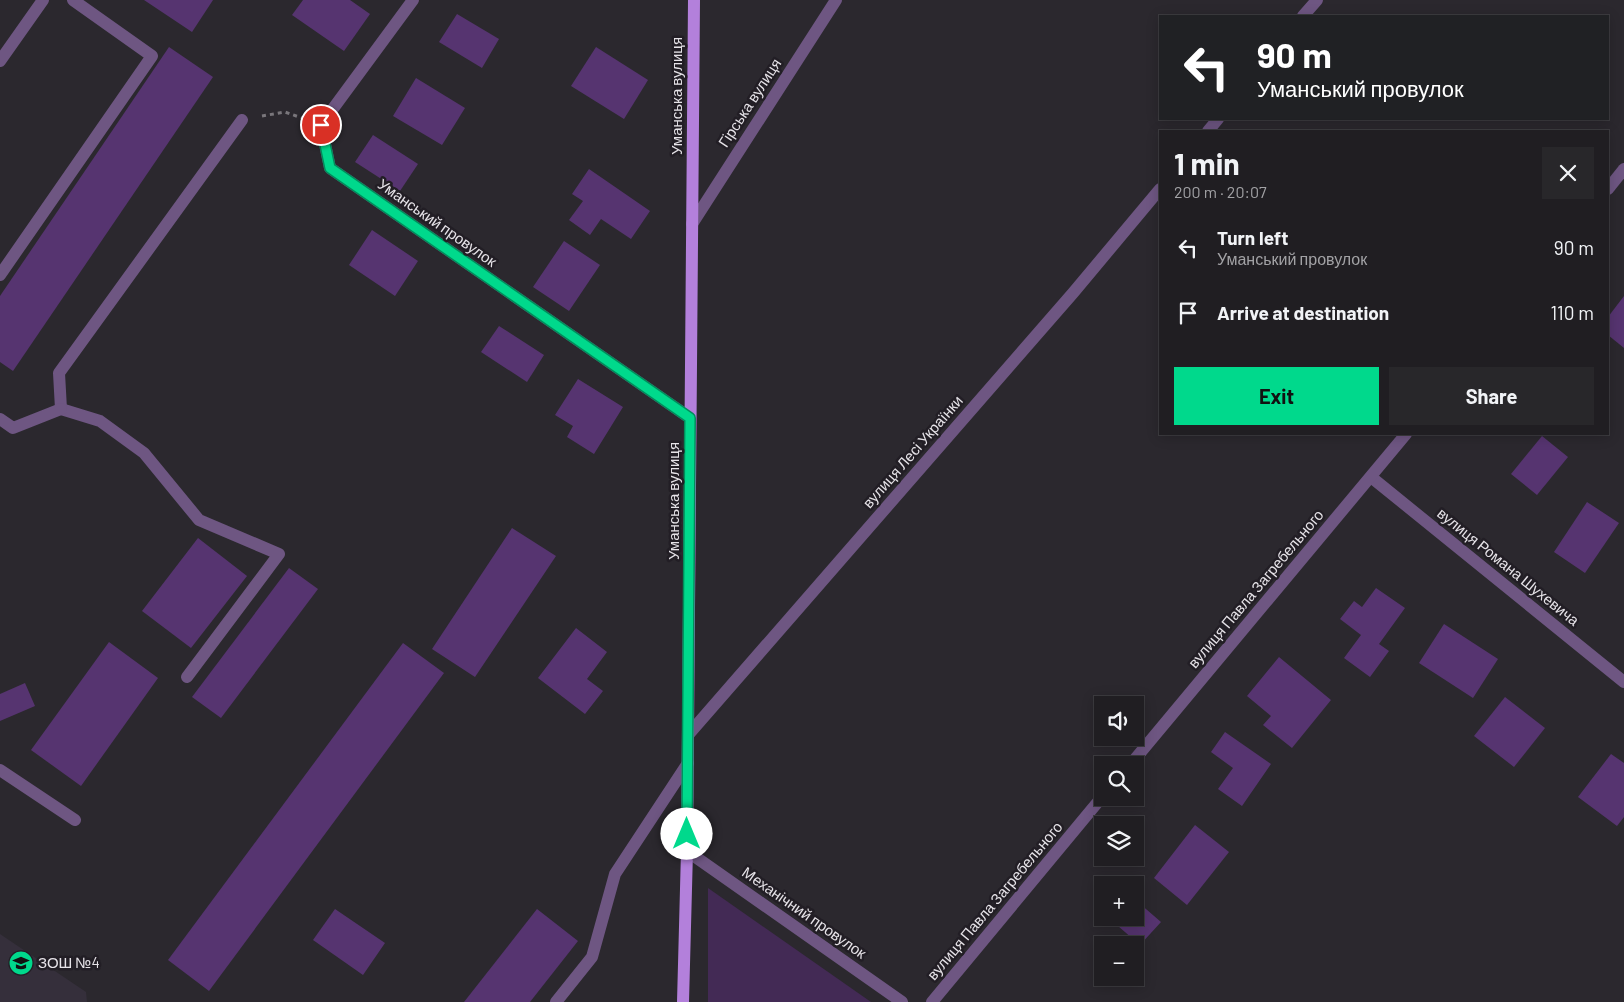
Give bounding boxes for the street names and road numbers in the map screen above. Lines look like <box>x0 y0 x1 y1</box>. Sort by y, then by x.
street label: Уманська вулиця <box>667 37 685 155</box>
street label: Гірська вулиця <box>714 55 784 150</box>
street label: Уманський провулок <box>375 174 501 270</box>
street label: вулиця Лесі Українки <box>858 391 966 511</box>
street label: Уманська вулиця <box>664 442 682 560</box>
street label: вулиця Романа Шухевича <box>1434 504 1584 629</box>
street label: вулиця Павла Загребельного <box>1184 506 1327 671</box>
street label: вулиця Павла Загребельного <box>923 818 1066 983</box>
street label: Механічний провулок <box>739 863 870 962</box>

